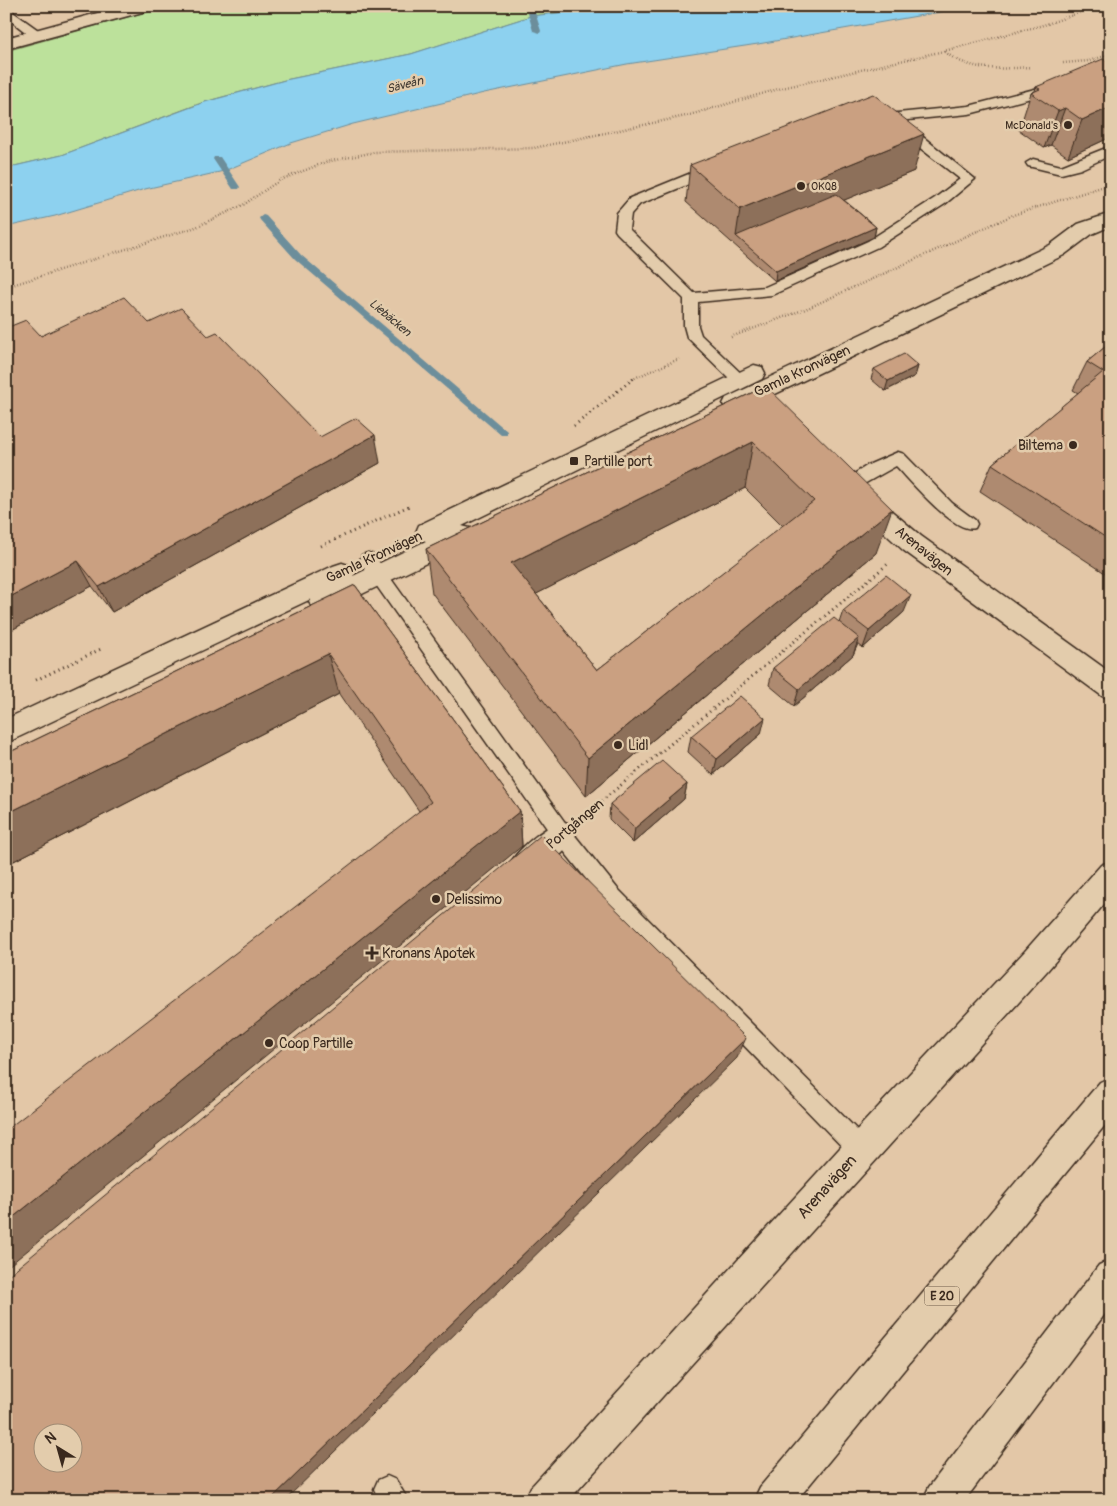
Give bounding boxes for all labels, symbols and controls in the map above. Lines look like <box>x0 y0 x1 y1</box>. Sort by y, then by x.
water label: Säveån <box>385 73 426 97</box>
place label: McDonald's <box>1005 119 1058 132</box>
marker: McDonald's <box>1062 119 1074 131</box>
marker: OKQ8 <box>795 180 807 192</box>
place label: OKQ8 <box>811 180 837 193</box>
water label: Liebäcken <box>366 296 415 341</box>
street label: Gamla Kronvägen <box>751 341 853 401</box>
place label: Biltema <box>1018 437 1063 454</box>
marker: Biltema <box>1067 439 1079 451</box>
place label: Partille port <box>584 453 653 470</box>
marker: Partille port <box>568 455 580 467</box>
street label: Arenavägen <box>892 523 956 579</box>
street label: Gamla Kronvägen <box>323 527 425 587</box>
place label: Lidl <box>628 737 649 754</box>
marker: Lidl <box>612 739 624 751</box>
street label: Portgången <box>543 795 607 853</box>
place label: Delissimo <box>446 891 503 908</box>
marker: Delissimo <box>430 893 442 905</box>
place label: Kronans Apotek <box>382 945 475 962</box>
marker: Kronans Apotek <box>366 947 378 959</box>
place label: Coop Partille <box>279 1035 353 1052</box>
marker: Coop Partille <box>263 1037 275 1049</box>
street label: Arenavägen <box>793 1151 861 1223</box>
road number: E 20 <box>924 1286 960 1305</box>
north arrow <box>32 1424 82 1474</box>
text: N <box>42 1428 59 1448</box>

